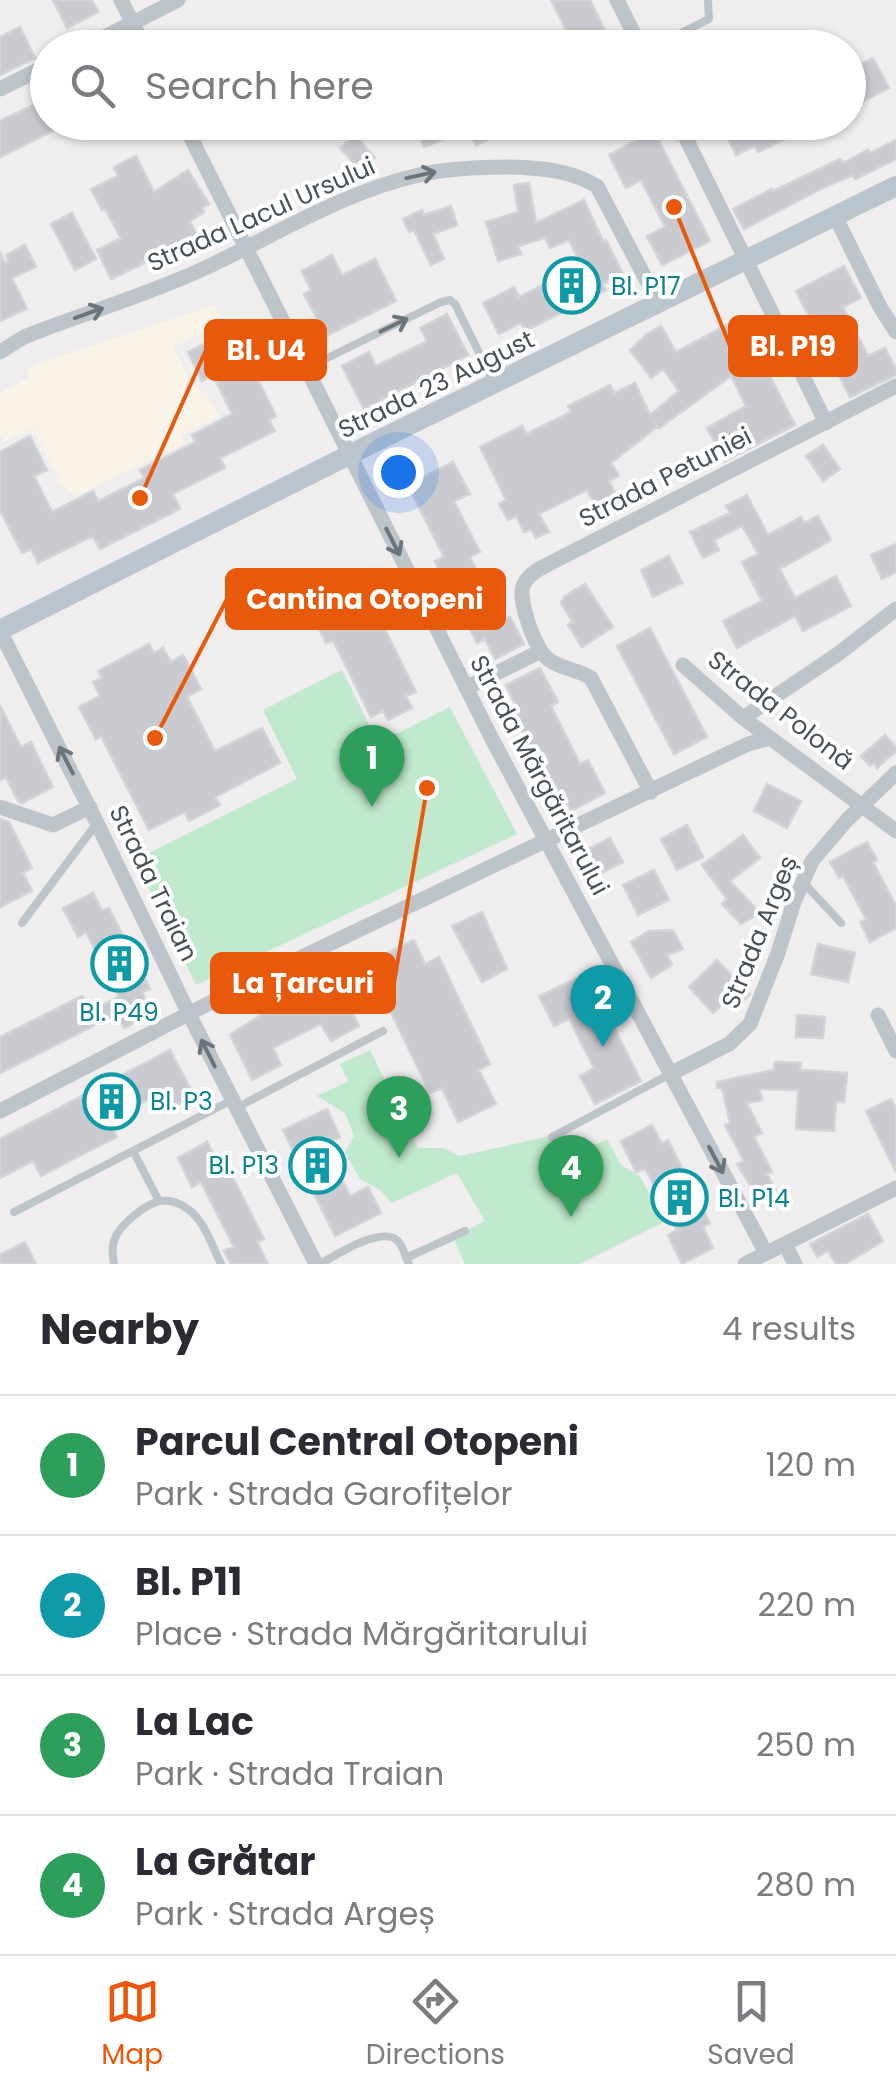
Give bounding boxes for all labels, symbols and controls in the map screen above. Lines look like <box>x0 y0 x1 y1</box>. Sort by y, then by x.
search box <box>30 30 866 140</box>
icon: search <box>65 58 120 113</box>
text: Search here <box>145 59 374 112</box>
street label: Strada Lacul Ursului <box>142 148 381 280</box>
one-way arrow <box>404 165 436 184</box>
building icon: Bl. P17 <box>542 256 602 316</box>
place label: Bl. P17 <box>611 269 681 304</box>
one-way arrow <box>73 303 104 321</box>
one-way arrow <box>379 315 409 334</box>
callout: Bl. P19 <box>730 317 856 375</box>
callout: Bl. U4 <box>206 321 325 379</box>
street label: Strada 23 August <box>332 322 540 447</box>
text: Bl. P19 <box>750 327 836 366</box>
text: Bl. U4 <box>226 331 306 370</box>
street label: Strada Petuniei <box>573 419 758 536</box>
your location <box>373 447 424 498</box>
one-way arrow <box>384 527 403 557</box>
callout: Cantina Otopeni <box>227 570 504 628</box>
text: Cantina Otopeni <box>246 580 484 619</box>
street label: Strada Polonă <box>701 642 861 778</box>
street label: Strada Mărgăritarului <box>461 649 618 901</box>
pin: 1 <box>340 724 404 807</box>
one-way arrow <box>56 746 75 776</box>
street label: Strada Traian <box>101 799 206 967</box>
street label: Strada Argeș <box>713 850 806 1014</box>
building icon: Bl. P49 <box>89 933 149 993</box>
callout: La Țarcuri <box>212 954 394 1012</box>
text: La Țarcuri <box>232 964 374 1003</box>
pin: 2 <box>570 964 636 1047</box>
place label: Bl. P49 <box>79 995 159 1030</box>
one-way arrow <box>198 1038 217 1068</box>
building icon: Bl. P3 <box>81 1071 141 1131</box>
pin: 3 <box>366 1076 432 1158</box>
place label: Bl. P3 <box>150 1084 213 1119</box>
pin: 4 <box>538 1134 604 1217</box>
building icon: Bl. P13 <box>288 1135 348 1195</box>
one-way arrow <box>707 1144 726 1174</box>
place label: Bl. P13 <box>208 1148 279 1183</box>
building icon: Bl. P14 <box>649 1168 709 1228</box>
place label: Bl. P14 <box>718 1181 790 1216</box>
text: Nearby <box>40 1300 199 1359</box>
text: 4 results <box>722 1306 856 1351</box>
text: Parcul Central Otopeni <box>135 1415 579 1468</box>
text: 1 <box>66 1442 79 1487</box>
text: 120 m <box>766 1442 856 1487</box>
text: Park · Strada Garofițelor <box>135 1471 512 1516</box>
text: Bl. P11 <box>135 1555 242 1608</box>
text: 2 <box>63 1582 82 1627</box>
text: 220 m <box>758 1582 856 1627</box>
text: Place · Strada Mărgăritarului <box>135 1611 588 1656</box>
text: La Lac <box>135 1695 254 1748</box>
text: 3 <box>63 1722 82 1767</box>
text: 250 m <box>756 1722 856 1767</box>
text: Park · Strada Traian <box>135 1751 444 1796</box>
text: La Grătar <box>135 1835 316 1888</box>
text: 4 <box>62 1862 83 1907</box>
text: 280 m <box>756 1862 856 1907</box>
text: Park · Strada Argeș <box>135 1891 435 1936</box>
tab: Map <box>101 1974 163 2076</box>
tab: Directions <box>366 1974 505 2076</box>
tab: Saved <box>707 1974 795 2076</box>

